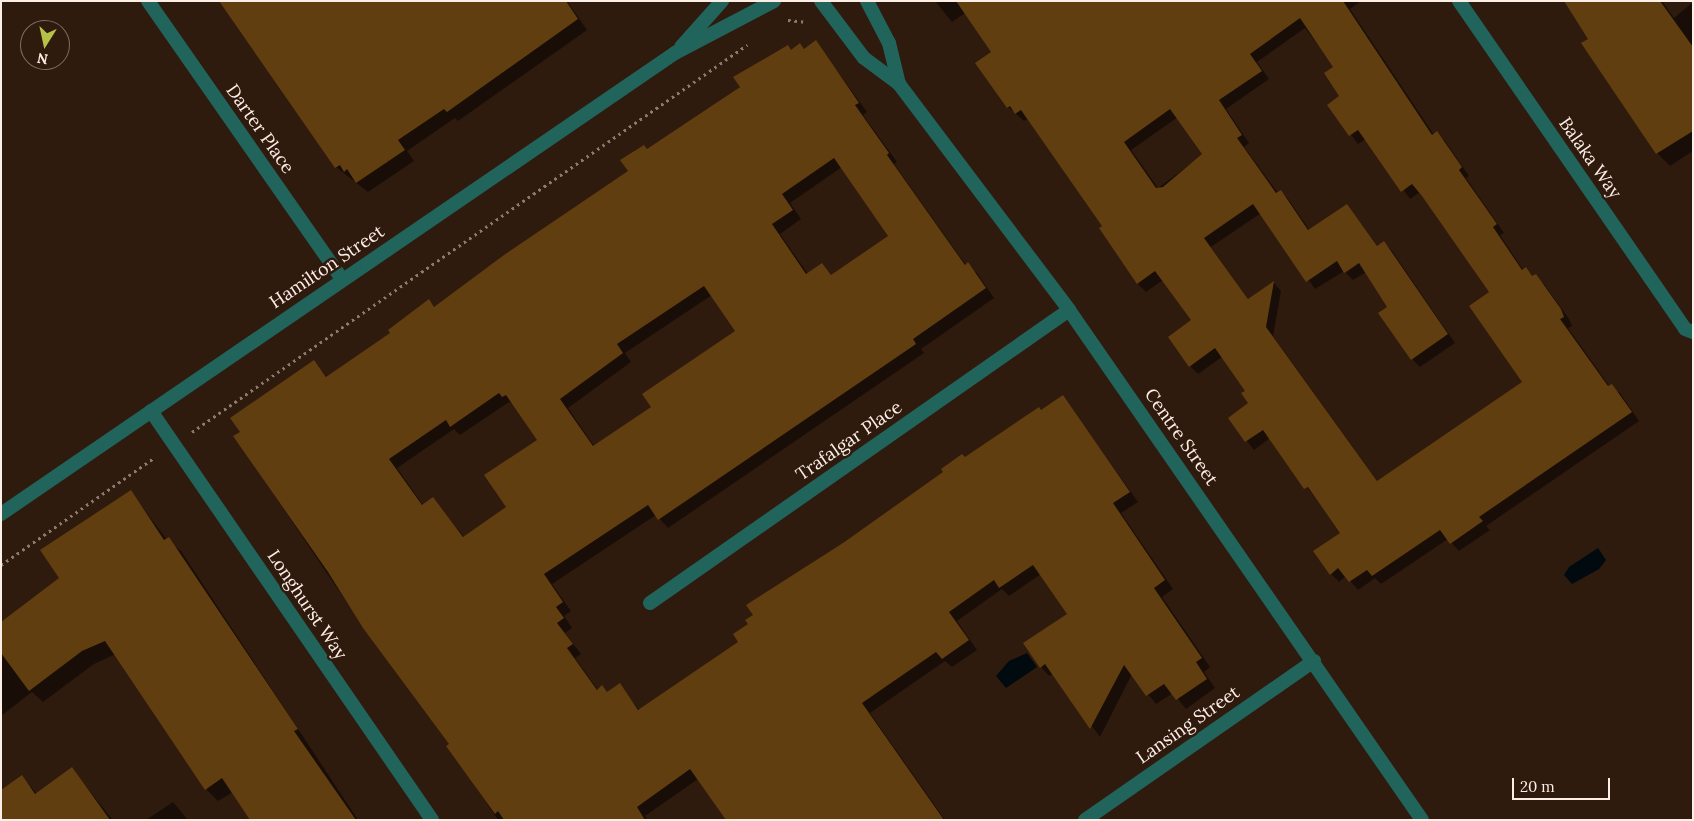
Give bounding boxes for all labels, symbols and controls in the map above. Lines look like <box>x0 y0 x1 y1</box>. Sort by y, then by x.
north arrow <box>20 20 70 70</box>
text: N <box>36 49 49 69</box>
street label: Darter Place <box>221 80 299 178</box>
street label: Balaka Way <box>1554 113 1626 203</box>
street label: Hamilton Street <box>266 221 388 313</box>
street label: Centre Street <box>1140 384 1222 490</box>
street label: Trafalgar Place <box>792 396 906 486</box>
street label: Longhurst Way <box>262 546 352 664</box>
street label: Lansing Street <box>1132 681 1244 769</box>
scale bar <box>1514 768 1612 800</box>
text: 20 m <box>1520 777 1555 796</box>

